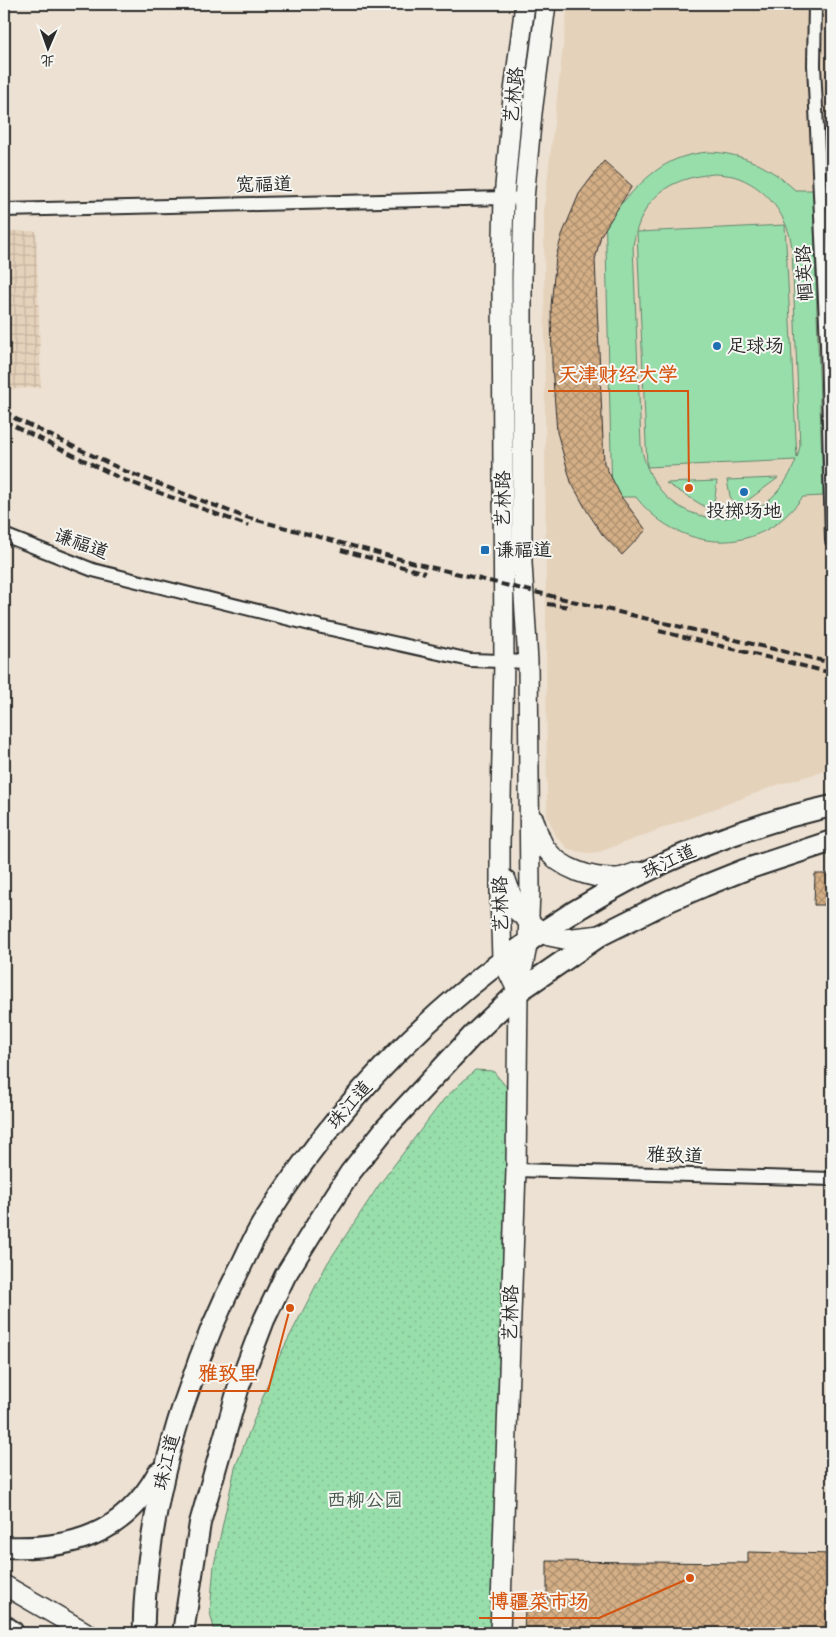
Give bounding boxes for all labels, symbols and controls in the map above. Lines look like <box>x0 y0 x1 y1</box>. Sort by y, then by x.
north arrow <box>22 22 72 72</box>
text: 北 <box>40 51 55 69</box>
street label: 艺林路 <box>499 65 529 125</box>
street label: 宽福道 <box>235 172 293 198</box>
street label: 帼英路 <box>791 244 819 302</box>
place label: 足球场 <box>727 334 784 359</box>
marker: 足球场 <box>711 340 723 352</box>
callout: 天津财经大学 <box>548 356 688 391</box>
text: 天津财经大学 <box>558 362 678 389</box>
street label: 艺林路 <box>491 470 516 528</box>
marker: 投掷场地 <box>738 486 750 498</box>
place label: 投掷场地 <box>706 499 782 524</box>
street label: 谦福道 <box>50 523 112 565</box>
place label: 谦福道 <box>495 538 552 563</box>
marker: 谦福道 <box>479 544 491 556</box>
street label: 珠江道 <box>638 839 700 885</box>
street label: 艺林路 <box>488 875 514 933</box>
street label: 珠江道 <box>322 1075 378 1135</box>
street label: 雅致道 <box>646 1143 704 1169</box>
street label: 艺林路 <box>498 1284 524 1342</box>
callout: 雅致里 <box>188 1356 268 1391</box>
text: 雅致里 <box>198 1361 258 1388</box>
street label: 珠江道 <box>148 1431 186 1493</box>
park label: 西柳公园 <box>327 1488 403 1513</box>
callout: 博疆菜市场 <box>479 1583 599 1618</box>
text: 博疆菜市场 <box>489 1589 589 1616</box>

